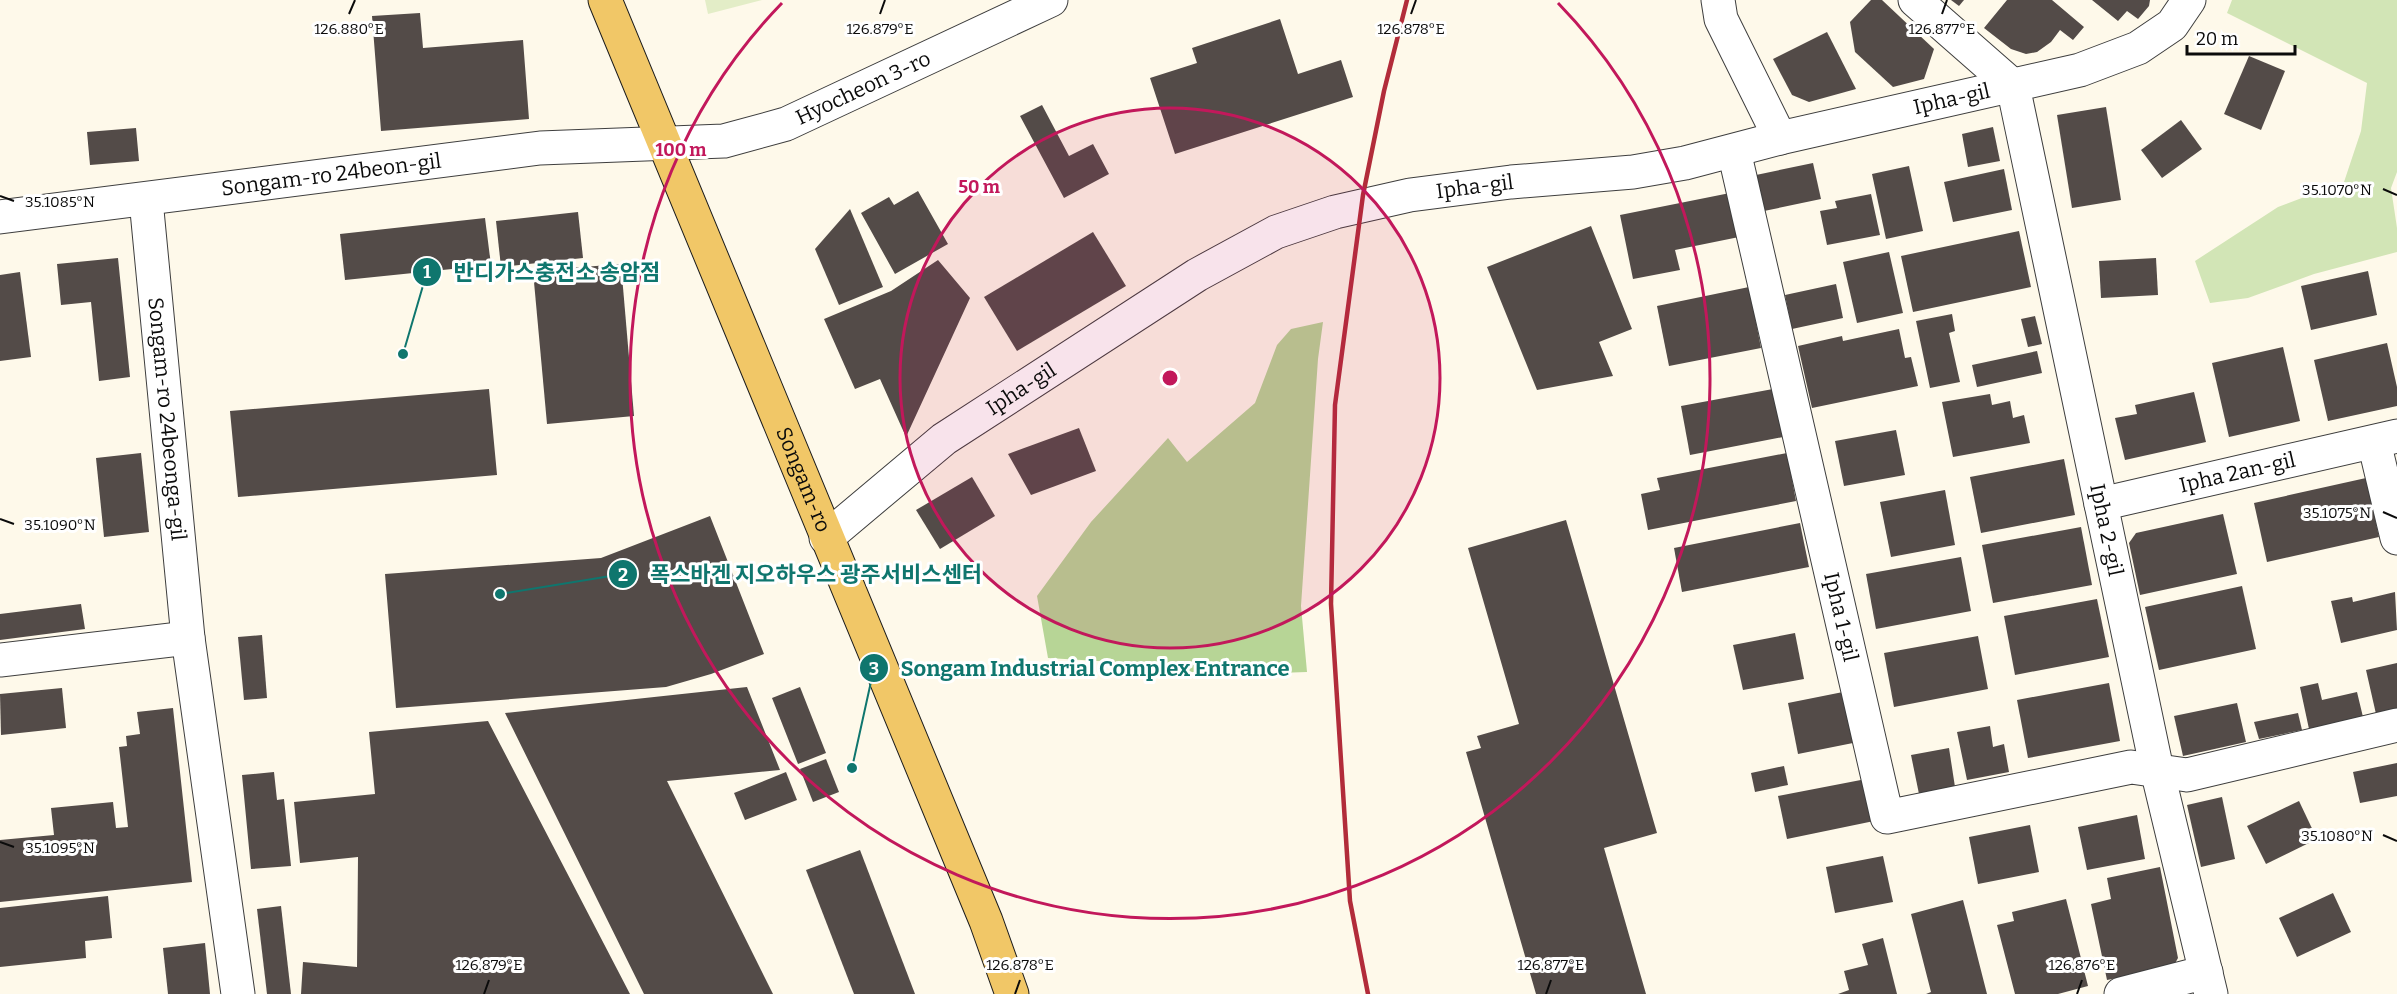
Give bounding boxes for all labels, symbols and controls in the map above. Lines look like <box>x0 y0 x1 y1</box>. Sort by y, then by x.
scale bar <box>2187 18 2295 56</box>
text: 126.880°E <box>314 20 384 38</box>
text: 126.879°E <box>846 20 914 38</box>
text: 126.878°E <box>1377 20 1445 38</box>
text: 126.877°E <box>1909 20 1975 38</box>
text: 20 m <box>2196 28 2238 50</box>
street label: Hyocheon 3-ro <box>792 45 935 131</box>
street label: Ipha-gil <box>1911 78 1993 120</box>
text: 100 m <box>655 139 707 161</box>
street label: Songam-ro 24beon-gil <box>220 148 443 202</box>
street label: Ipha-gil <box>1434 169 1515 205</box>
text: 50 m <box>958 176 1000 198</box>
text: 35.1070°N <box>2302 181 2372 199</box>
text: 35.1085°N <box>25 193 95 211</box>
callout: 반디가스충전소 송암점 <box>412 252 672 292</box>
text: 반디가스충전소 송암점 <box>454 259 660 286</box>
text: 1 <box>423 261 431 283</box>
street label: Songam-ro 24beonga-gil <box>142 296 192 542</box>
street label: Ipha-gil <box>981 357 1061 421</box>
centre of rings <box>1160 368 1180 388</box>
street label: Songam-ro <box>770 423 837 536</box>
street label: Ipha 2an-gil <box>2177 447 2298 499</box>
street label: Ipha 2-gil <box>2084 481 2129 578</box>
text: 35.1075°N <box>2303 504 2371 522</box>
text: 35.1090°N <box>24 516 96 534</box>
callout: 폭스바겐 지오하우스 광주서비스센터 <box>608 554 993 594</box>
text: 폭스바겐 지오하우스 광주서비스센터 <box>650 561 982 588</box>
text: 2 <box>618 564 628 586</box>
street label: Ipha 1-gil <box>1818 570 1864 664</box>
callout: Songam Industrial Complex Entrance <box>859 648 1302 688</box>
text: Songam Industrial Complex Entrance <box>900 655 1290 682</box>
text: 3 <box>869 658 879 680</box>
text: 35.1080°N <box>2301 827 2373 845</box>
text: 35.1095°N <box>25 839 95 857</box>
text: 126.879°E <box>455 956 523 974</box>
text: 126.878°E <box>986 956 1054 974</box>
text: 126.877°E <box>1518 956 1584 974</box>
text: 126.876°E <box>2049 956 2115 974</box>

